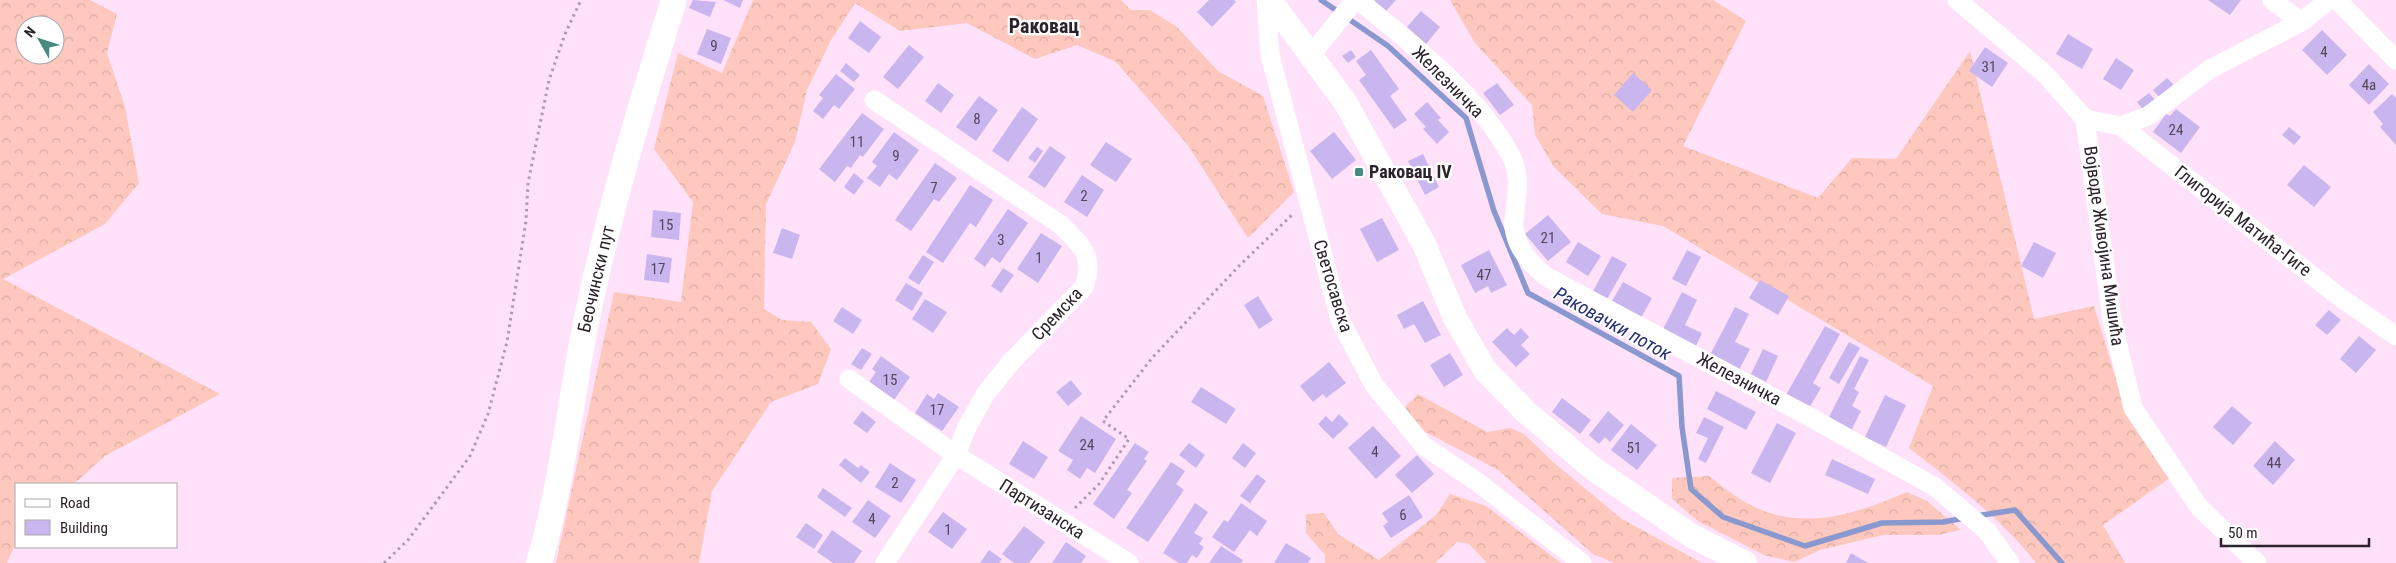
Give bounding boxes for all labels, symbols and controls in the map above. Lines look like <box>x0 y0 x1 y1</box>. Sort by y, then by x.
district label: Раковац <box>1009 14 1079 38</box>
north arrow <box>15 15 65 65</box>
text: N <box>21 23 39 40</box>
house number: 9 <box>710 37 718 55</box>
street label: Железничка <box>1408 42 1488 122</box>
house number: 4 <box>2320 43 2328 61</box>
house number: 31 <box>1982 58 1996 76</box>
house number: 4a <box>2362 76 2376 94</box>
house number: 8 <box>973 110 981 128</box>
house number: 24 <box>2169 121 2183 139</box>
house number: 11 <box>850 133 864 151</box>
street label: Војводе Живојина Мишића <box>2080 145 2129 347</box>
house number: 9 <box>892 147 900 165</box>
place label: Раковац IV <box>1369 161 1452 182</box>
street label: Глигорија Матића-Гиге <box>2171 161 2316 280</box>
marker: Раковац IV <box>1353 166 1365 178</box>
house number: 7 <box>930 179 938 197</box>
house number: 2 <box>1080 187 1088 205</box>
house number: 15 <box>659 216 673 234</box>
street label: Беочински пут <box>573 223 618 334</box>
house number: 21 <box>1541 229 1555 247</box>
house number: 3 <box>997 231 1005 249</box>
street label: Светосавска <box>1309 237 1357 335</box>
house number: 1 <box>1035 249 1043 267</box>
house number: 17 <box>651 260 665 278</box>
house number: 47 <box>1477 266 1491 284</box>
water label: Раковачки поток <box>1550 282 1676 366</box>
street label: Сремска <box>1027 283 1086 344</box>
street label: Железничка <box>1694 348 1785 410</box>
house number: 15 <box>883 371 897 389</box>
house number: 17 <box>930 401 944 419</box>
house number: 24 <box>1080 436 1094 454</box>
house number: 51 <box>1627 439 1641 457</box>
house number: 4 <box>1371 443 1379 461</box>
house number: 44 <box>2267 454 2281 472</box>
house number: 2 <box>891 474 899 492</box>
street label: Партизанска <box>996 474 1089 543</box>
legend <box>15 483 178 548</box>
text: Road <box>60 494 90 512</box>
house number: 6 <box>1399 506 1407 524</box>
house number: 4 <box>868 510 876 528</box>
scale bar <box>2221 516 2368 548</box>
text: Building <box>60 519 108 537</box>
house number: 1 <box>944 521 952 539</box>
text: 50 m <box>2228 524 2258 542</box>

